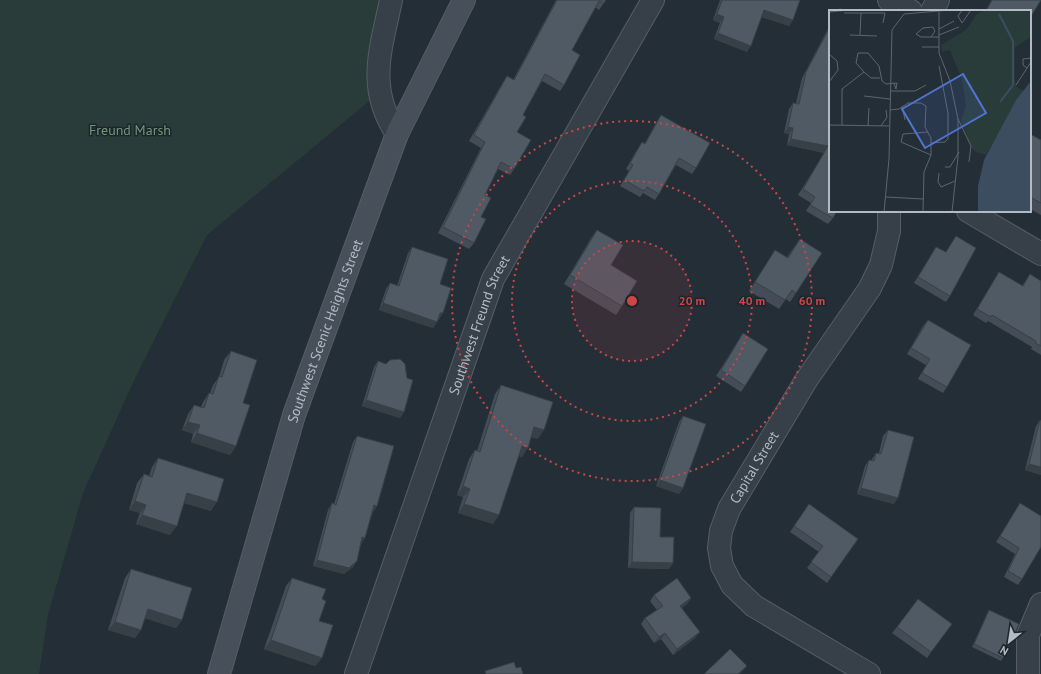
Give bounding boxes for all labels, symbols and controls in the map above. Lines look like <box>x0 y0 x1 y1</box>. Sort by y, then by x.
inset map <box>829 10 1031 212</box>
park label: Freund Marsh <box>89 121 171 139</box>
street label: Southwest Scenic Heights Street <box>283 237 367 425</box>
street label: Southwest Freund Street <box>444 252 514 397</box>
text: 20 m <box>679 293 705 308</box>
text: 40 m <box>739 293 765 308</box>
text: 60 m <box>799 293 825 308</box>
centre of rings <box>625 294 639 308</box>
street label: Capital Street <box>725 427 783 507</box>
north arrow <box>989 622 1029 662</box>
text: N <box>997 643 1011 659</box>

